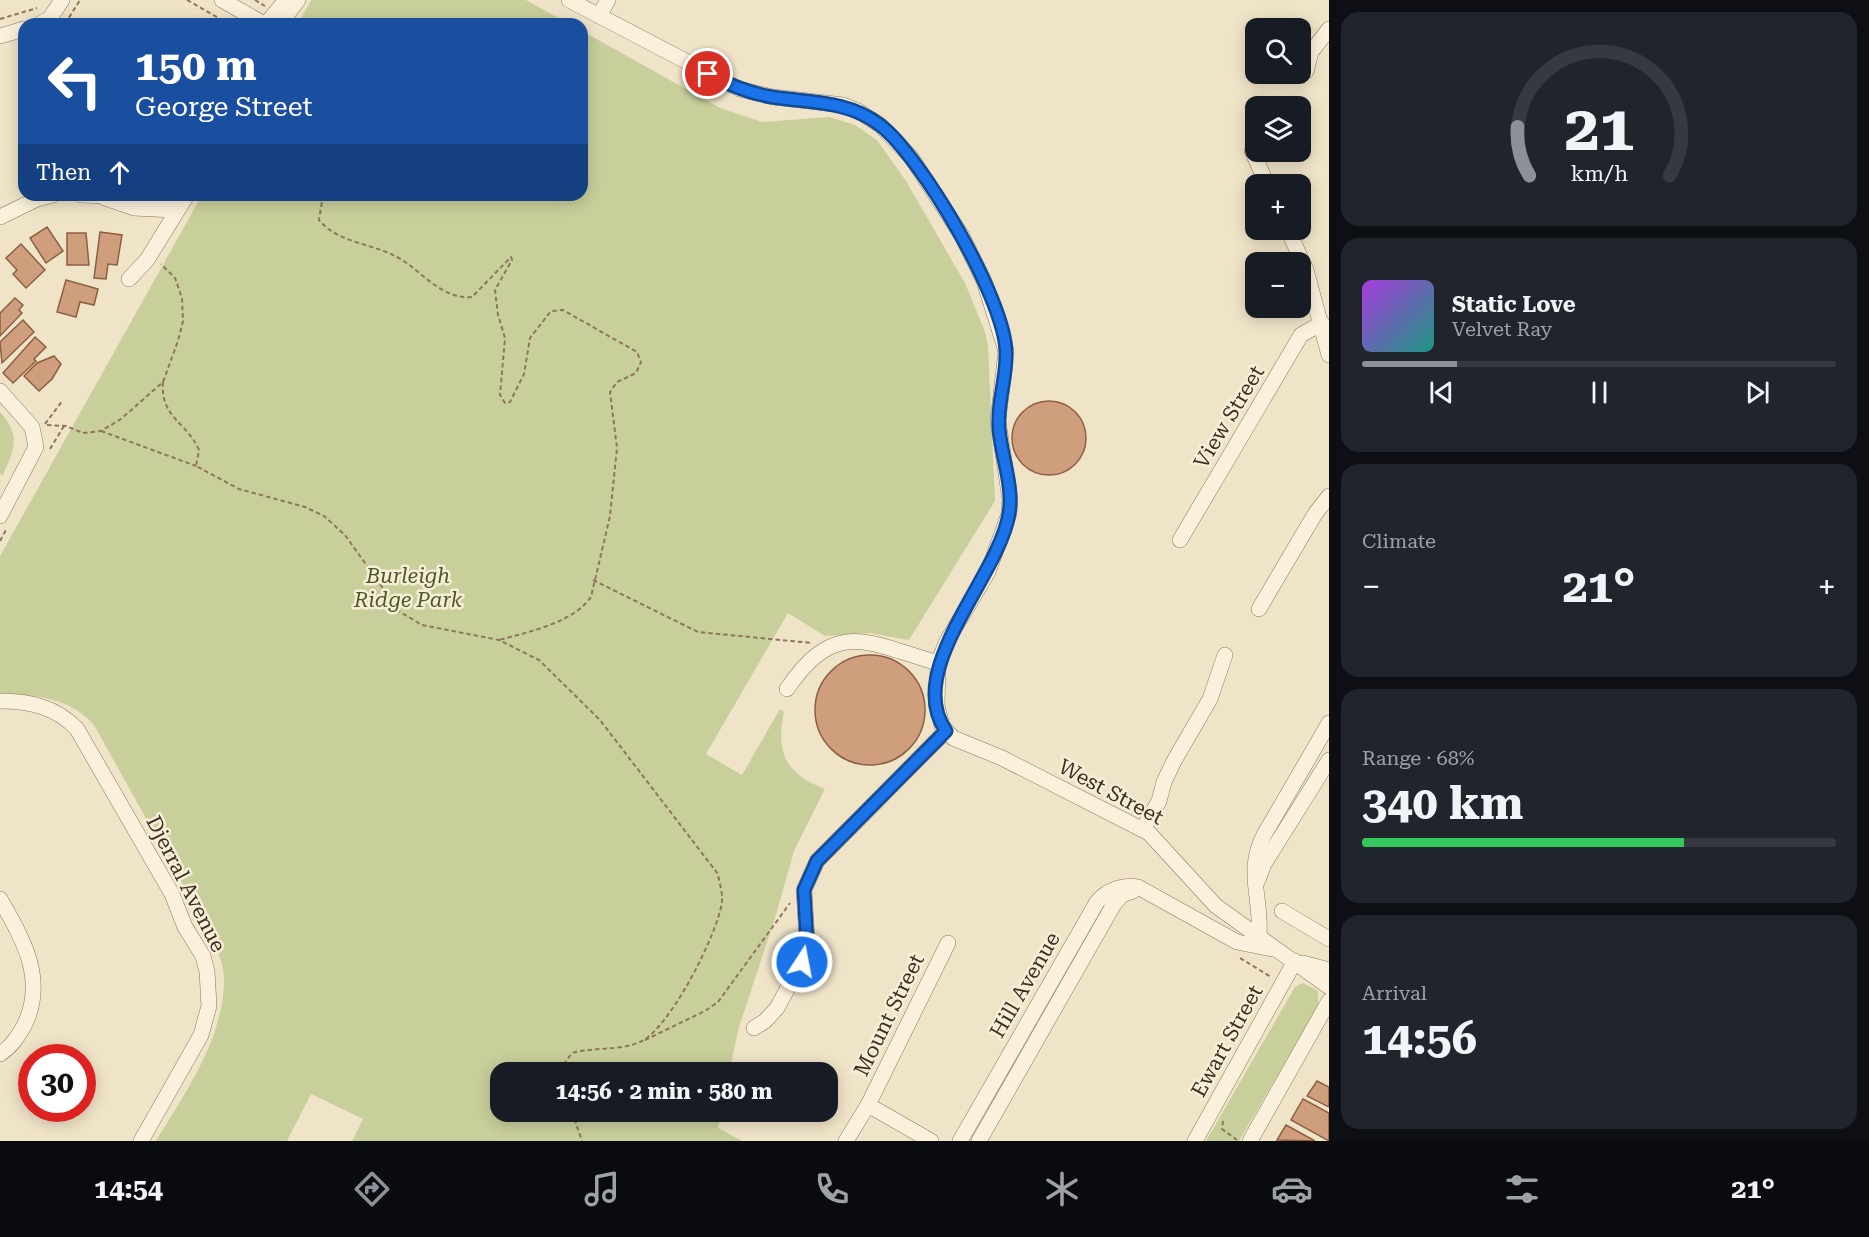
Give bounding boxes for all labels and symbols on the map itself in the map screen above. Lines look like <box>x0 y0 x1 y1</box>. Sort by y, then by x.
pin <box>682 48 733 99</box>
street label: View Street <box>1189 361 1269 473</box>
park label: Burleigh Ridge Park <box>353 564 463 612</box>
street label: West Street <box>1054 754 1168 830</box>
street label: Djerral Avenue <box>141 812 231 956</box>
street label: Hill Avenue <box>985 928 1065 1042</box>
position arrow <box>770 930 834 994</box>
street label: Mount Street <box>849 950 929 1080</box>
street label: Ewart Street <box>1186 981 1268 1101</box>
speed limit sign: 30 <box>18 1044 96 1122</box>

